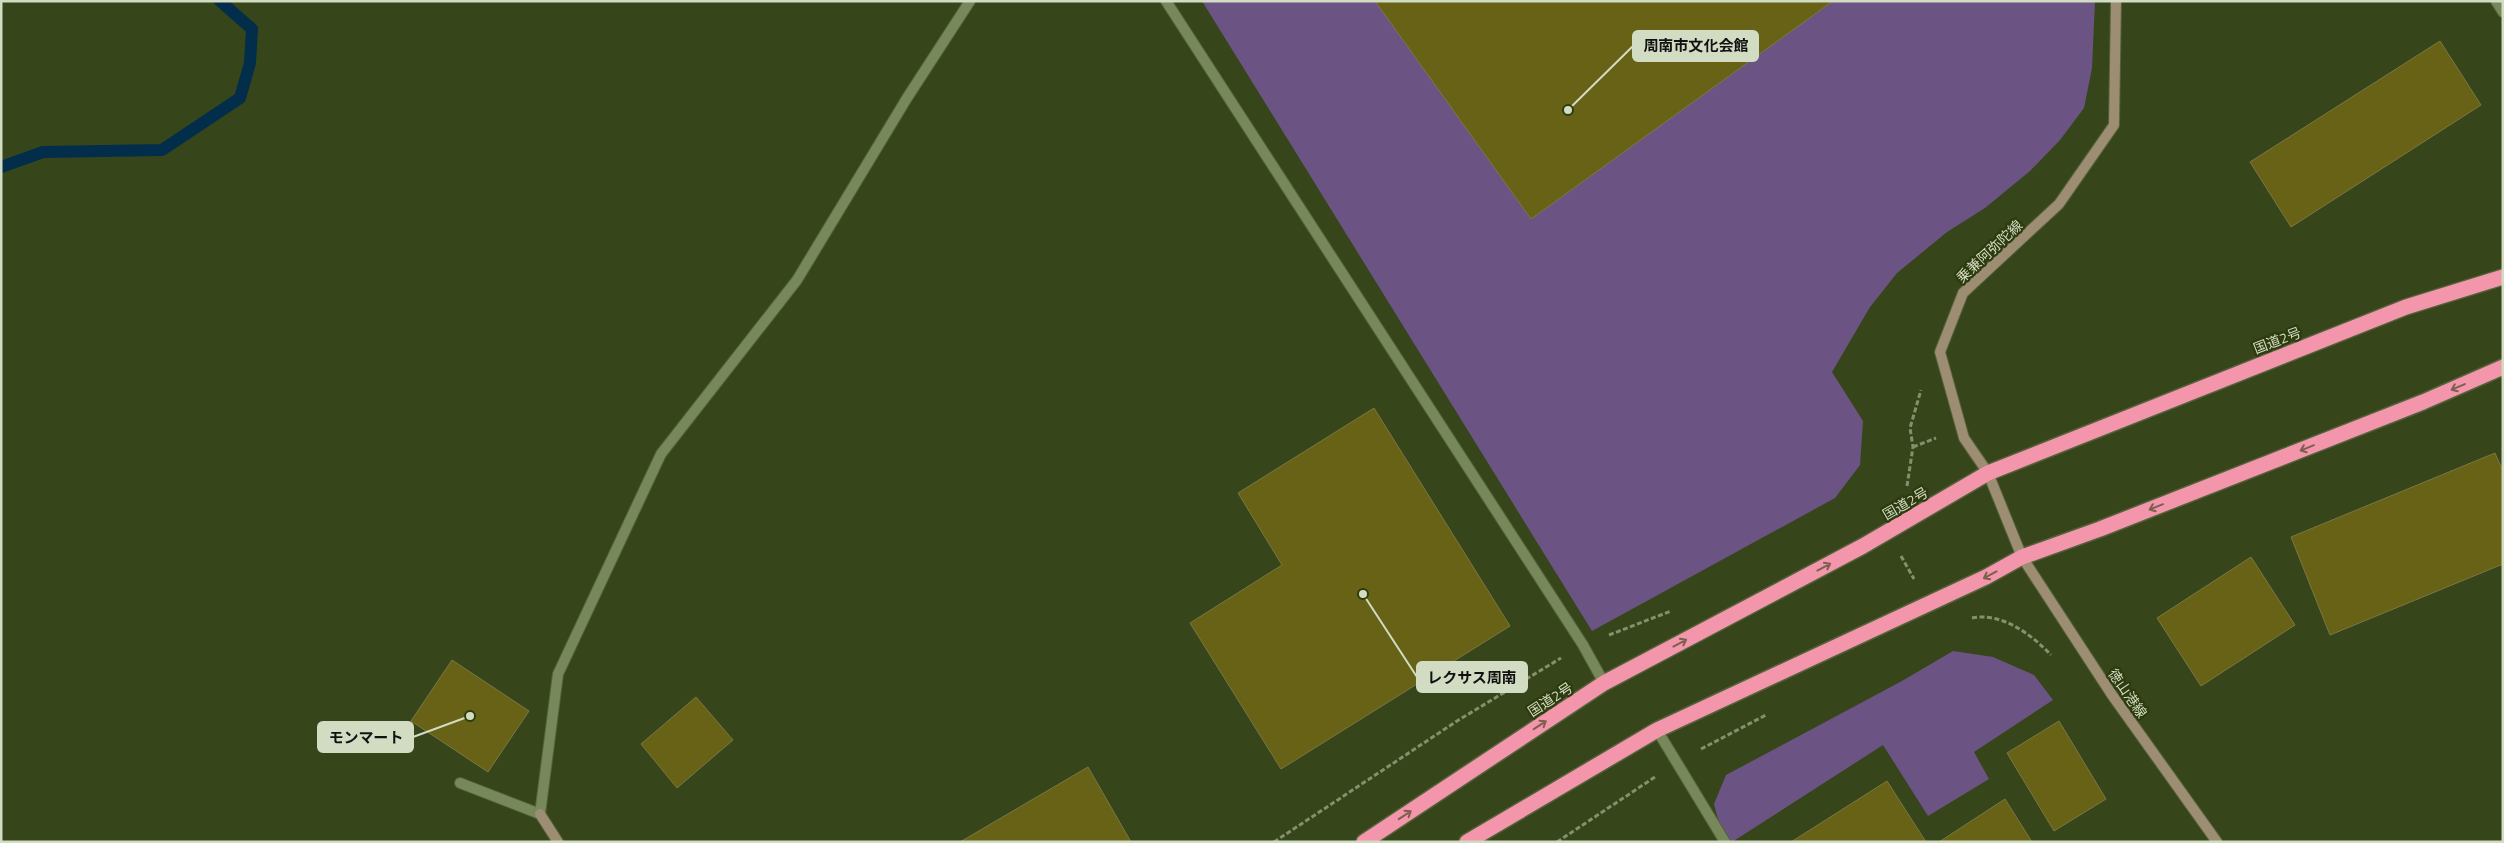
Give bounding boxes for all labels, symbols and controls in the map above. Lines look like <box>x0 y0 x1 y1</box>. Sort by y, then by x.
callout: 周南市文化会館 <box>1633 31 1758 61</box>
text: 周南市文化会館 <box>1643 34 1749 57</box>
street label: 乗兼阿弥陀線 <box>1951 215 2027 287</box>
street label: 国道2号 <box>2250 321 2304 359</box>
one-way arrow <box>2451 382 2466 392</box>
one-way arrow <box>2300 444 2315 453</box>
street label: 国道2号 <box>1878 481 1932 525</box>
one-way arrow <box>2149 503 2164 512</box>
one-way arrow <box>1816 562 1831 572</box>
one-way arrow <box>1982 570 1997 580</box>
one-way arrow <box>1672 638 1687 647</box>
callout: レクサス周南 <box>1417 662 1527 692</box>
street label: 徳山港線 <box>2103 664 2153 722</box>
text: レクサス周南 <box>1427 666 1517 689</box>
street label: 国道2号 <box>1523 677 1577 721</box>
one-way arrow <box>1533 720 1547 730</box>
callout: モンマート <box>318 722 413 752</box>
text: モンマート <box>328 726 404 749</box>
one-way arrow <box>1398 810 1412 820</box>

